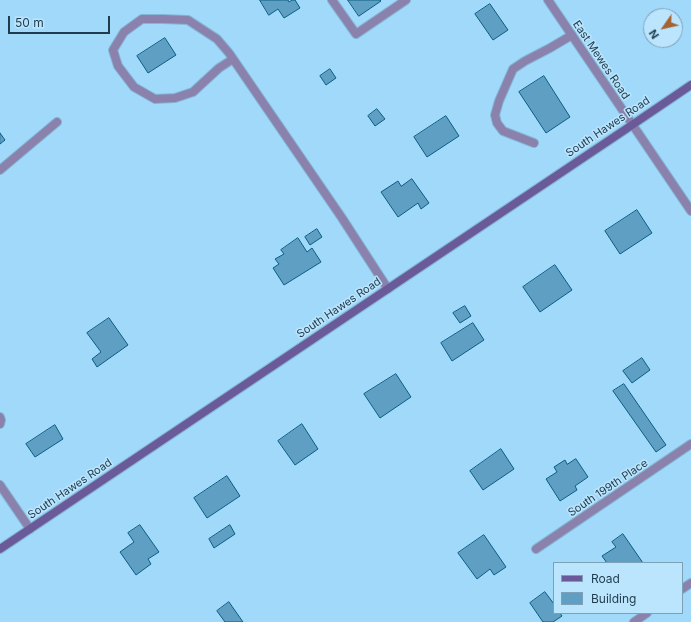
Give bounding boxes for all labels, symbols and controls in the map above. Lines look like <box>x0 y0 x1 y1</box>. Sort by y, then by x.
scale bar <box>10 8 112 34</box>
north arrow <box>643 8 683 48</box>
text: 50 m <box>15 15 44 30</box>
street label: East Mewes Road <box>570 18 632 102</box>
text: N <box>646 27 662 42</box>
street label: South Hawes Road <box>564 94 652 160</box>
street label: South Hawes Road <box>295 275 383 341</box>
street label: South Hawes Road <box>26 456 114 522</box>
street label: South 199th Place <box>566 456 650 520</box>
legend <box>553 562 683 614</box>
text: Road <box>591 571 620 586</box>
text: Building <box>591 591 636 606</box>

